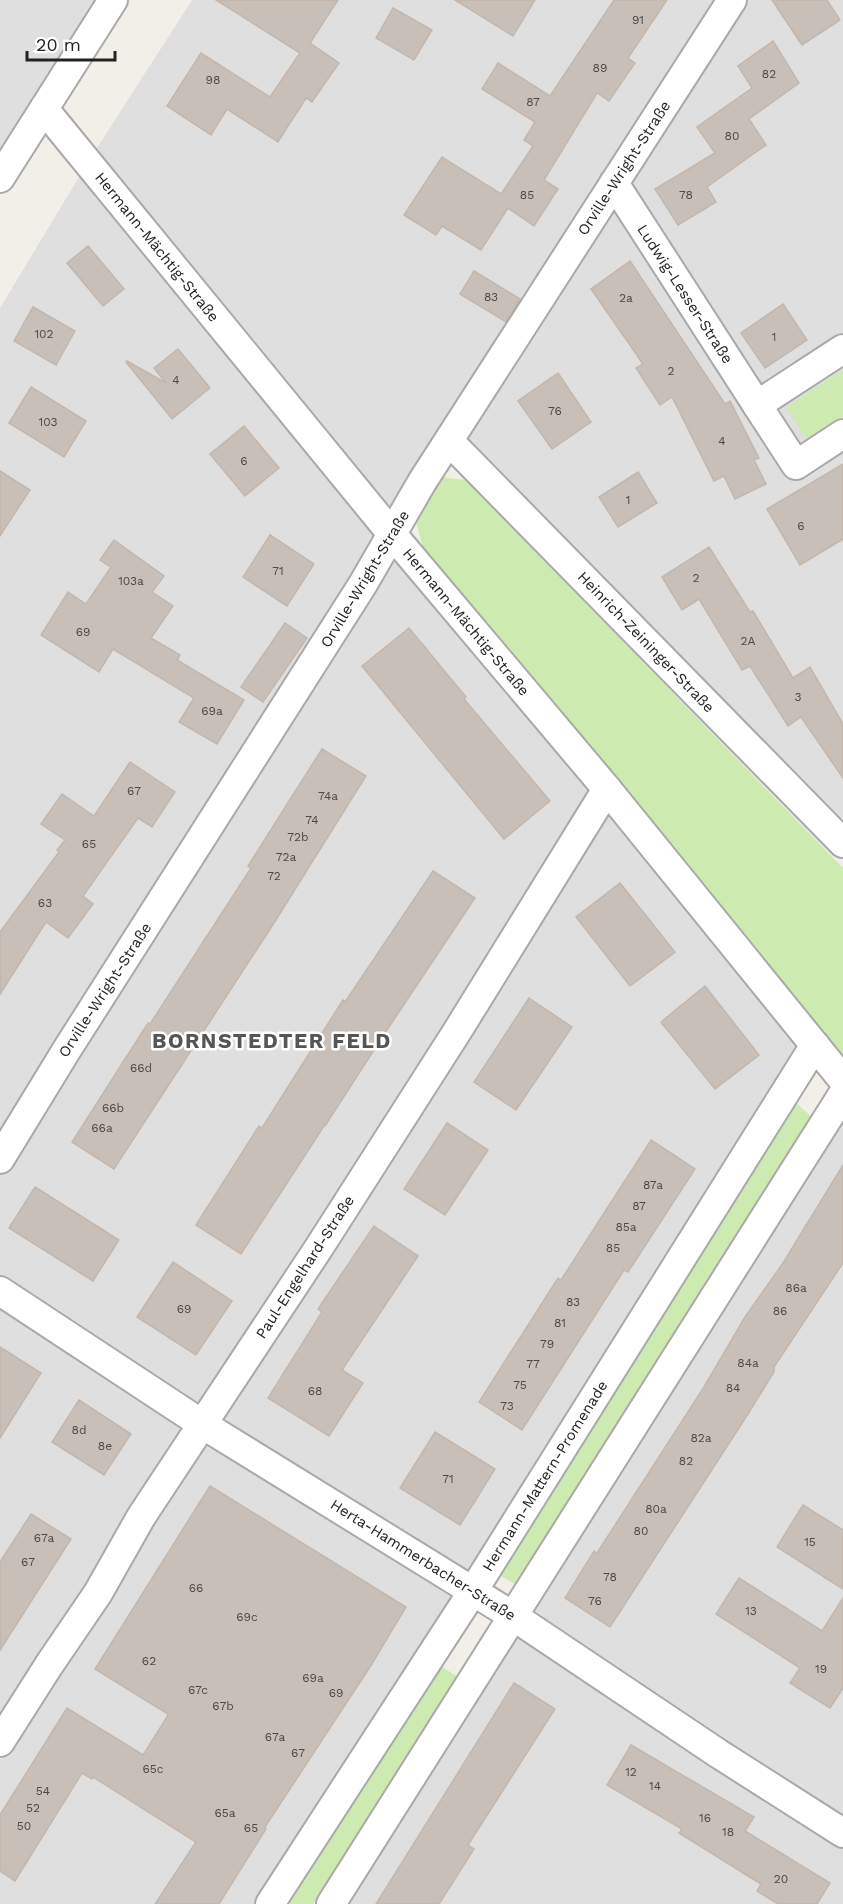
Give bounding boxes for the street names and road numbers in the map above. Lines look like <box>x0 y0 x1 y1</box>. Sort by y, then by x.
street label: Orville-Wright-Straße <box>574 97 674 239</box>
street label: Hermann-Mächtig-Straße <box>91 169 223 325</box>
street label: Ludwig-Lesser-Straße <box>633 221 737 367</box>
street label: Orville-Wright-Straße <box>317 507 413 651</box>
street label: Hermann-Mächtig-Straße <box>399 545 533 699</box>
street label: Heinrich-Zeininger-Straße <box>574 568 718 716</box>
street label: Orville-Wright-Straße <box>55 919 155 1061</box>
street label: Paul-Engelhard-Straße <box>252 1192 358 1342</box>
street label: Hermann-Mattern-Promenade <box>479 1377 611 1575</box>
street label: Herta-Hammerbacher-Straße <box>327 1495 519 1625</box>

